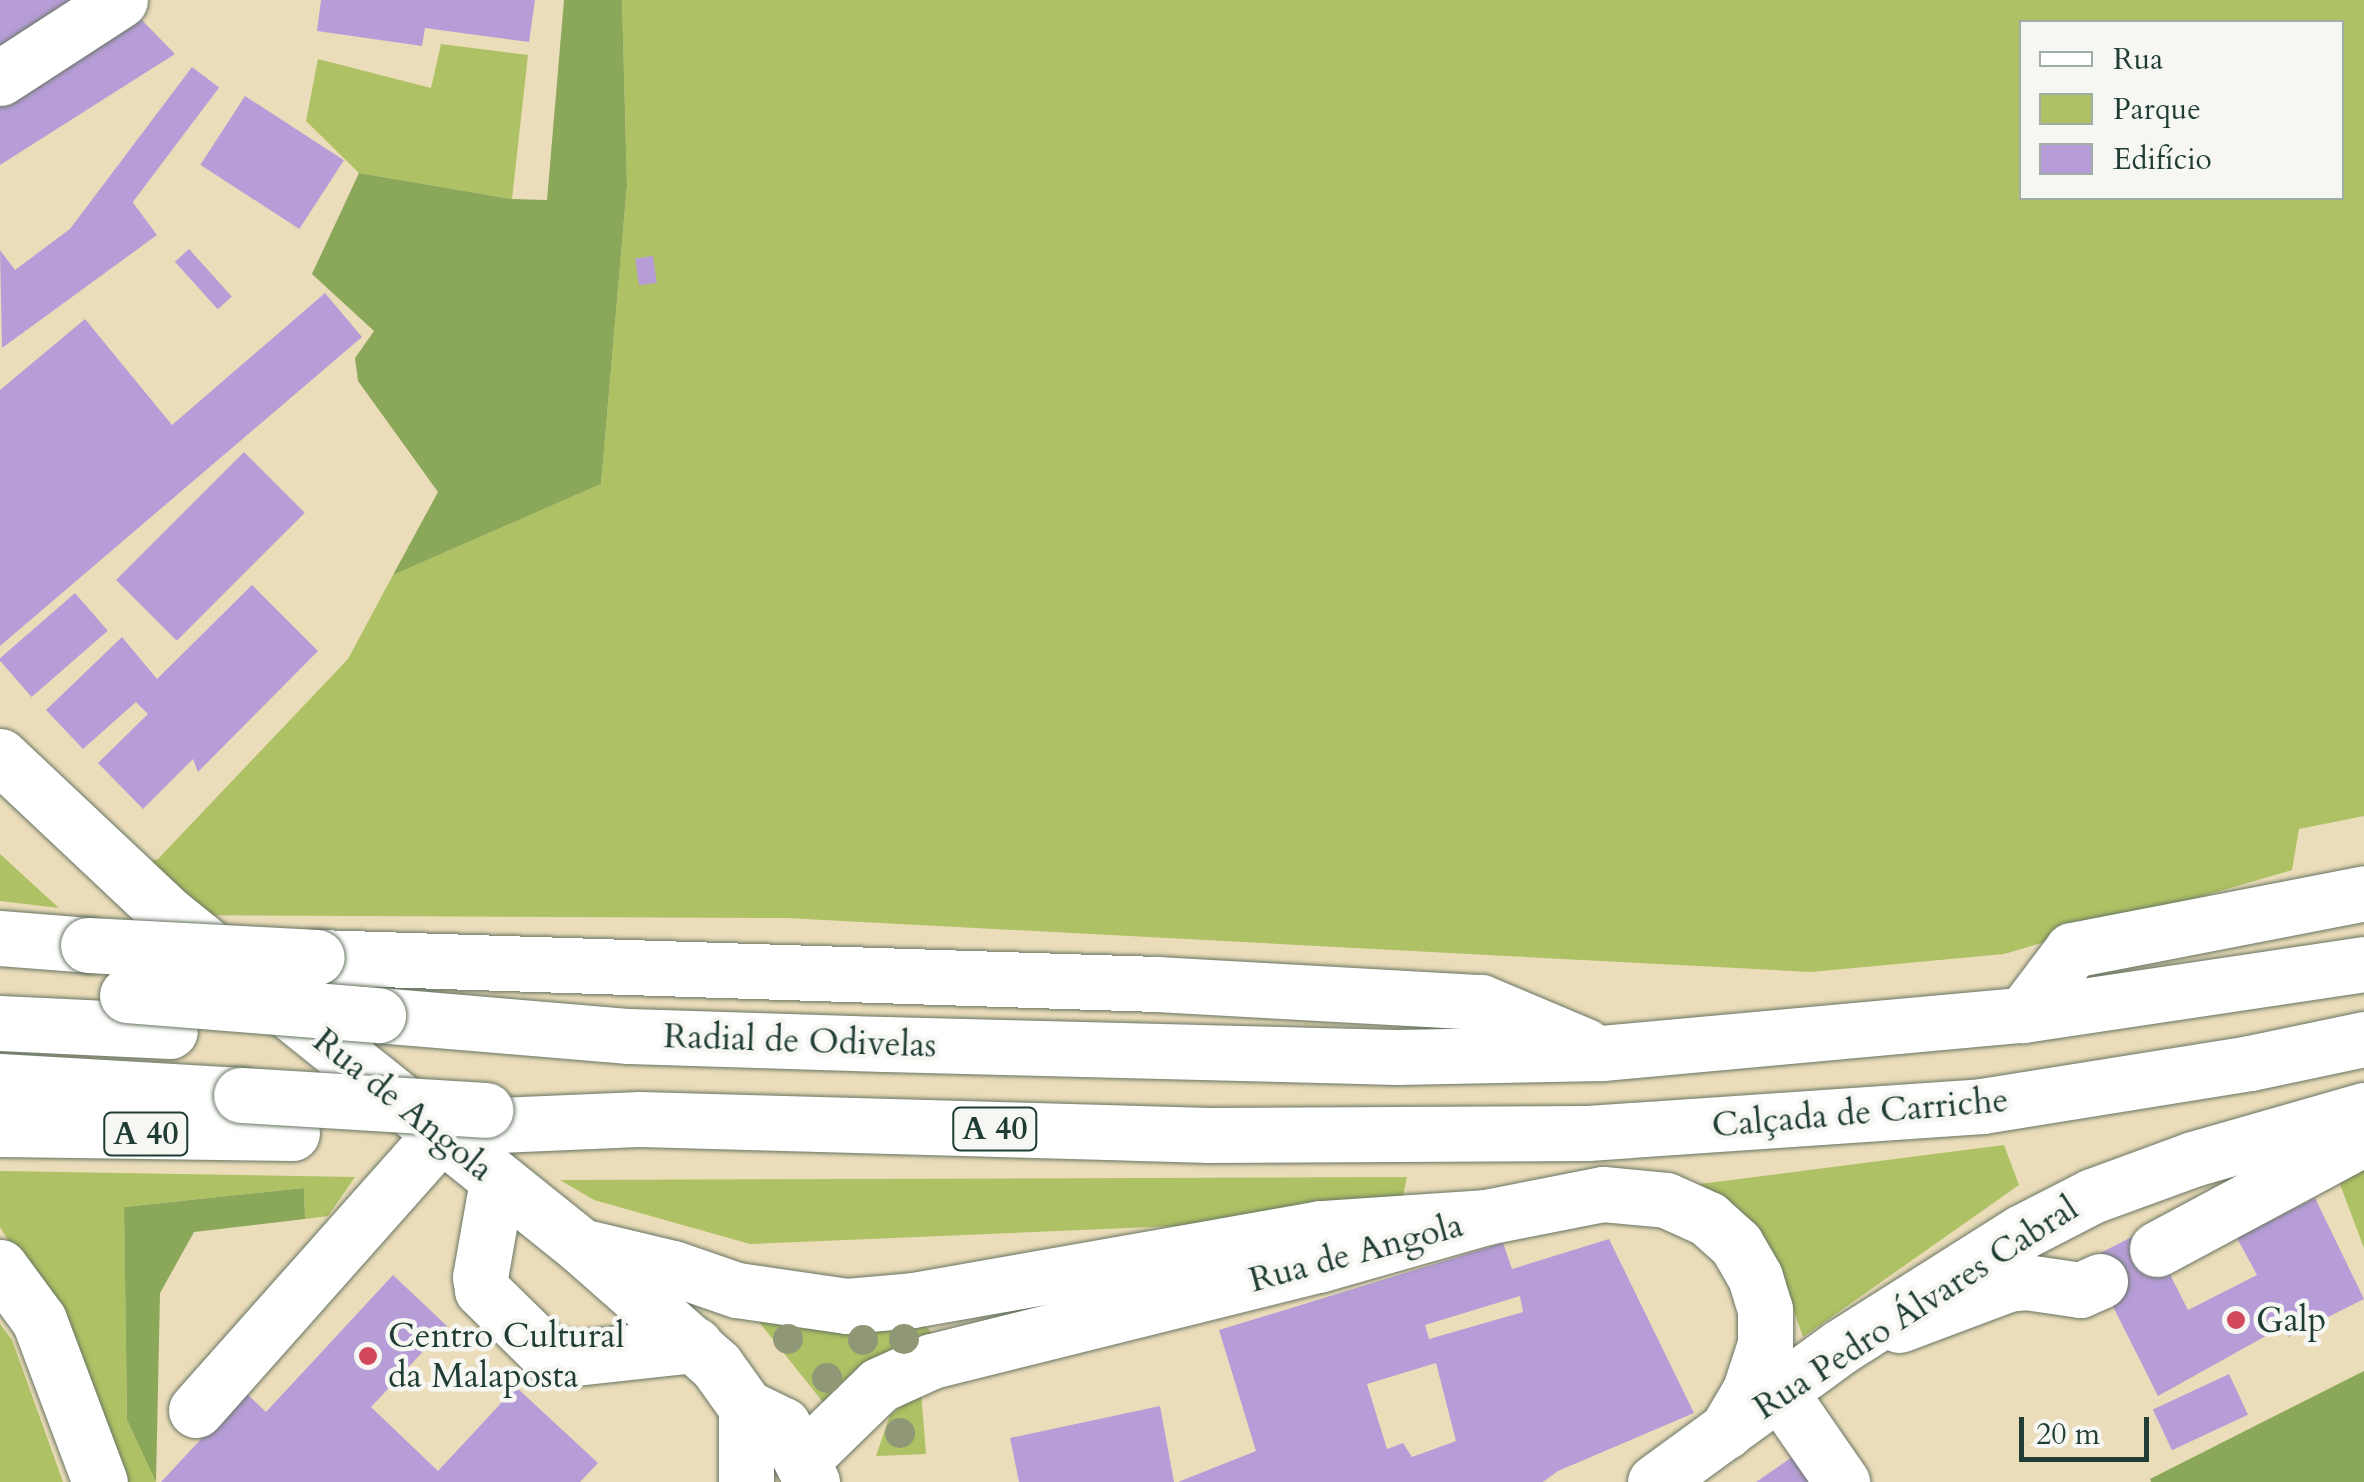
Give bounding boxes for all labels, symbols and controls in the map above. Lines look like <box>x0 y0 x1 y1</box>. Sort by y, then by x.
legend <box>2019 20 2344 200</box>
text: Rua <box>2113 39 2163 80</box>
text: Parque <box>2113 89 2201 130</box>
text: Edifício <box>2113 139 2212 180</box>
street label: Radial de Odivelas <box>663 1015 937 1067</box>
street label: Rua de Angola <box>305 1020 501 1190</box>
street label: Calçada de Carriche <box>1710 1079 2010 1147</box>
road number: A 40 <box>950 1102 1040 1156</box>
road number: A 40 <box>101 1107 191 1161</box>
street label: Rua Pedro Álvares Cabral <box>1746 1187 2086 1429</box>
street label: Rua de Angola <box>1245 1204 1467 1302</box>
place label: Galp <box>2256 1299 2326 1341</box>
marker: Galp <box>2225 1309 2247 1331</box>
place label: Centro Cultural da Malaposta <box>388 1315 625 1397</box>
marker: Centro Cultural da Malaposta <box>357 1345 379 1367</box>
scale bar <box>2024 1397 2154 1459</box>
text: 20 m <box>2036 1414 2100 1455</box>

